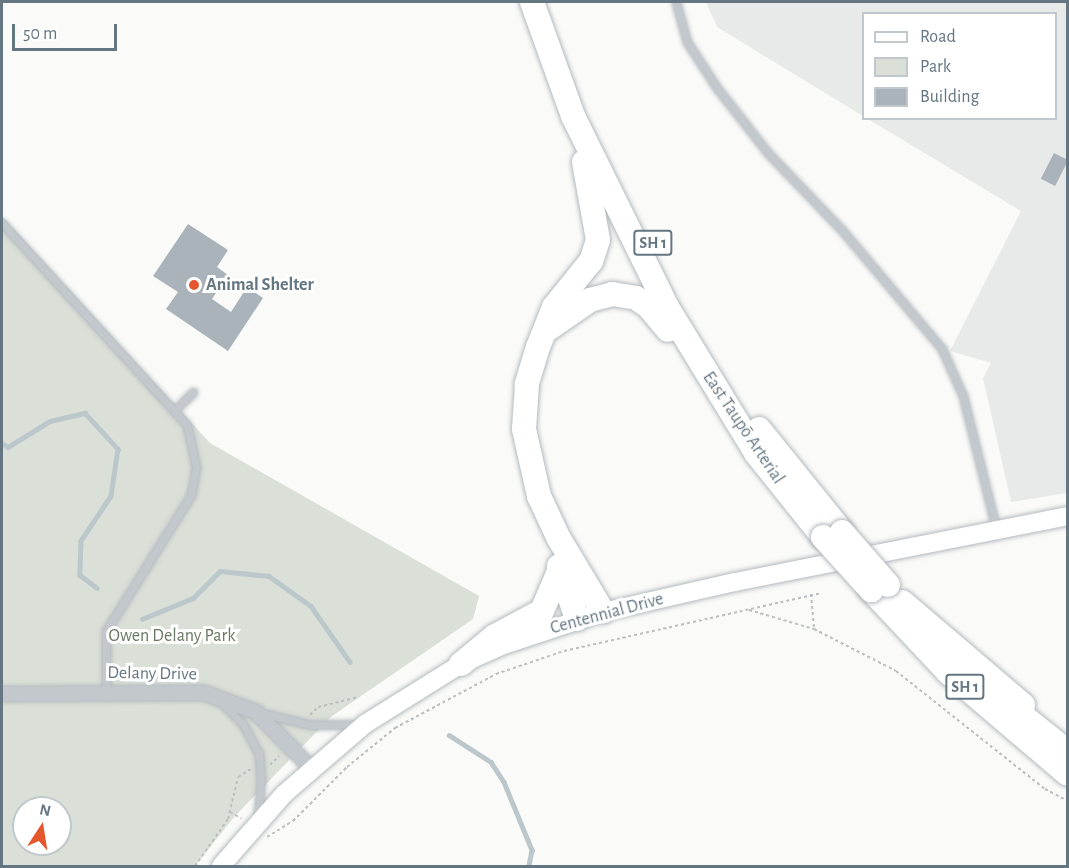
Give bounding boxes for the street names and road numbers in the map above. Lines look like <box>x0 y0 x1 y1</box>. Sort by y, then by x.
road number: SH 1 <box>632 230 674 256</box>
street label: East Taupō Arterial <box>697 368 789 488</box>
street label: Centennial Drive <box>548 589 666 639</box>
street label: Delany Drive <box>107 662 197 686</box>
road number: SH 1 <box>944 674 986 700</box>

